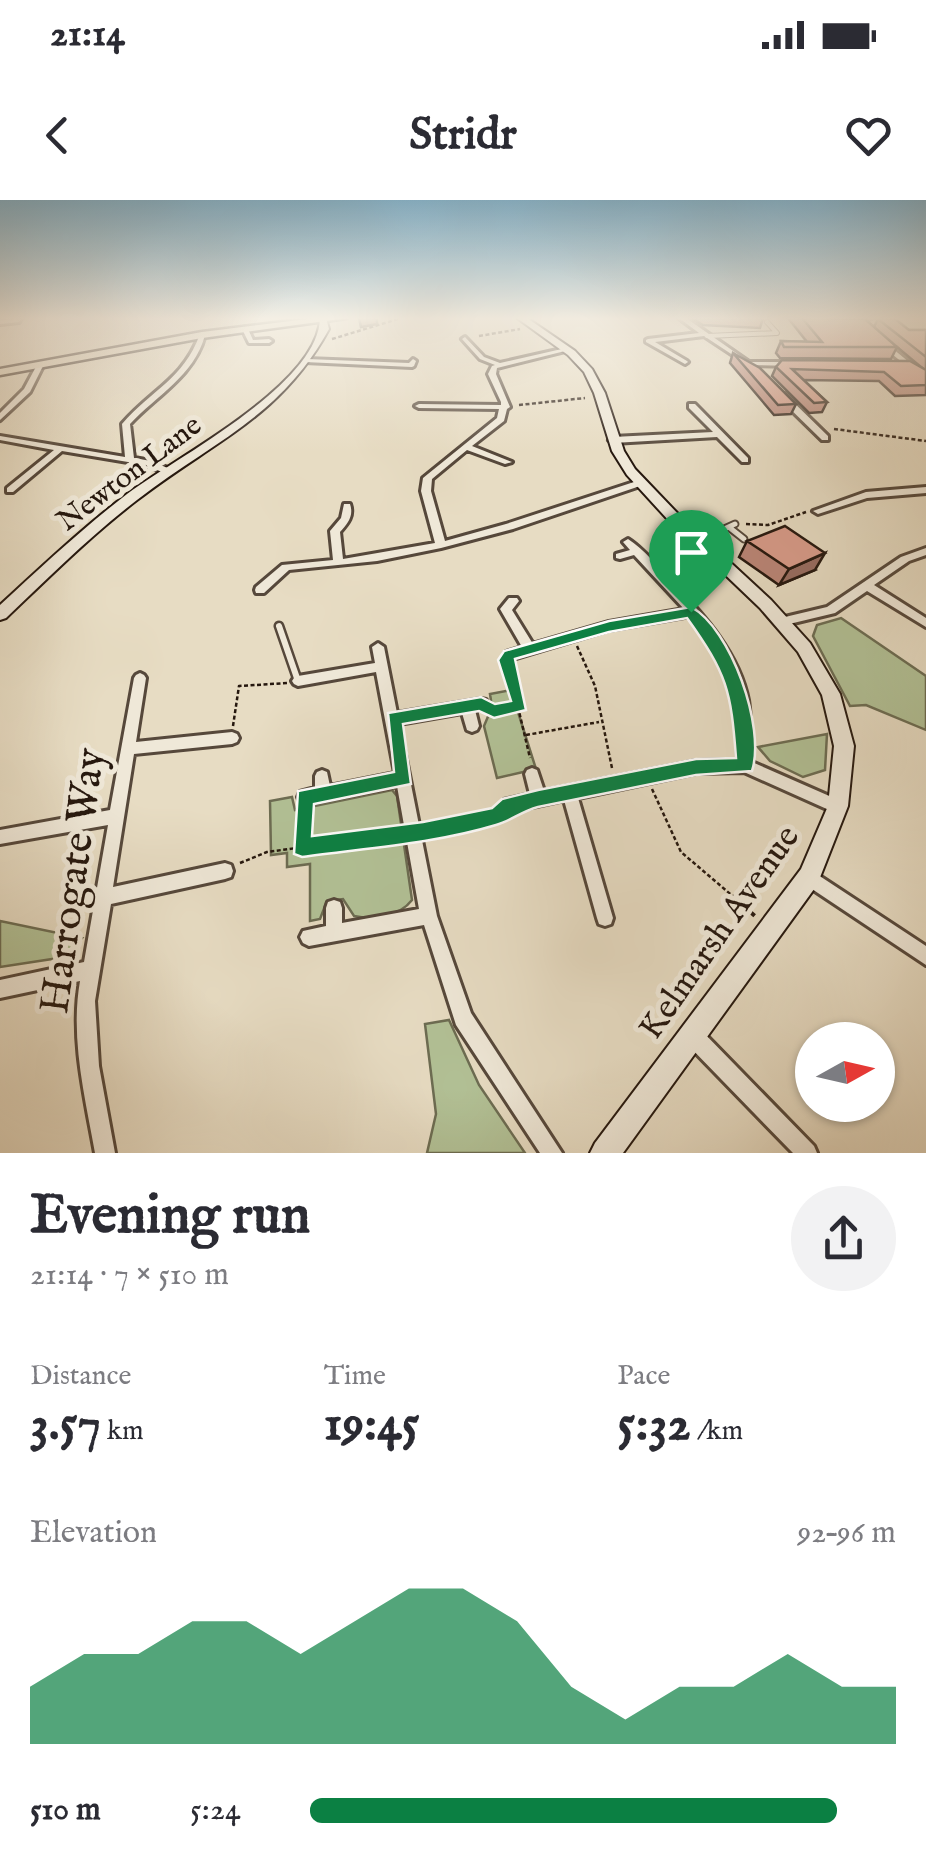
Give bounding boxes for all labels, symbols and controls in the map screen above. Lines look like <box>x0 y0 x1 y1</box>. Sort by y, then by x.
text: 21:14 <box>50 11 125 59</box>
text: Stridr <box>409 107 517 164</box>
icon: back <box>30 108 85 163</box>
icon: heart <box>841 108 896 163</box>
street label: Newton Lane <box>50 407 210 541</box>
pin <box>649 510 734 613</box>
icon: arrive <box>664 525 719 580</box>
street label: Harrogate Way <box>29 745 119 1017</box>
street label: Kelmarsh Avenue <box>629 817 811 1049</box>
north arrow <box>795 1022 895 1122</box>
map controls <box>795 1022 895 1122</box>
text: Evening run <box>30 1182 310 1252</box>
button: share <box>791 1186 896 1291</box>
text: 21:14 · 7 × 510 m <box>30 1255 229 1296</box>
text: Distance <box>30 1359 131 1394</box>
text: Time <box>324 1359 386 1394</box>
text: Pace <box>617 1359 670 1394</box>
text: 3.57 <box>30 1394 101 1457</box>
text: 19:45 <box>324 1394 420 1457</box>
text: 5:32 <box>617 1394 691 1457</box>
text: km <box>101 1414 144 1449</box>
text: /km <box>691 1414 743 1449</box>
text: Elevation <box>30 1513 157 1554</box>
text: 92–96 m <box>797 1513 896 1554</box>
text: 510 m <box>30 1790 101 1831</box>
text: 5:24 <box>190 1790 241 1831</box>

